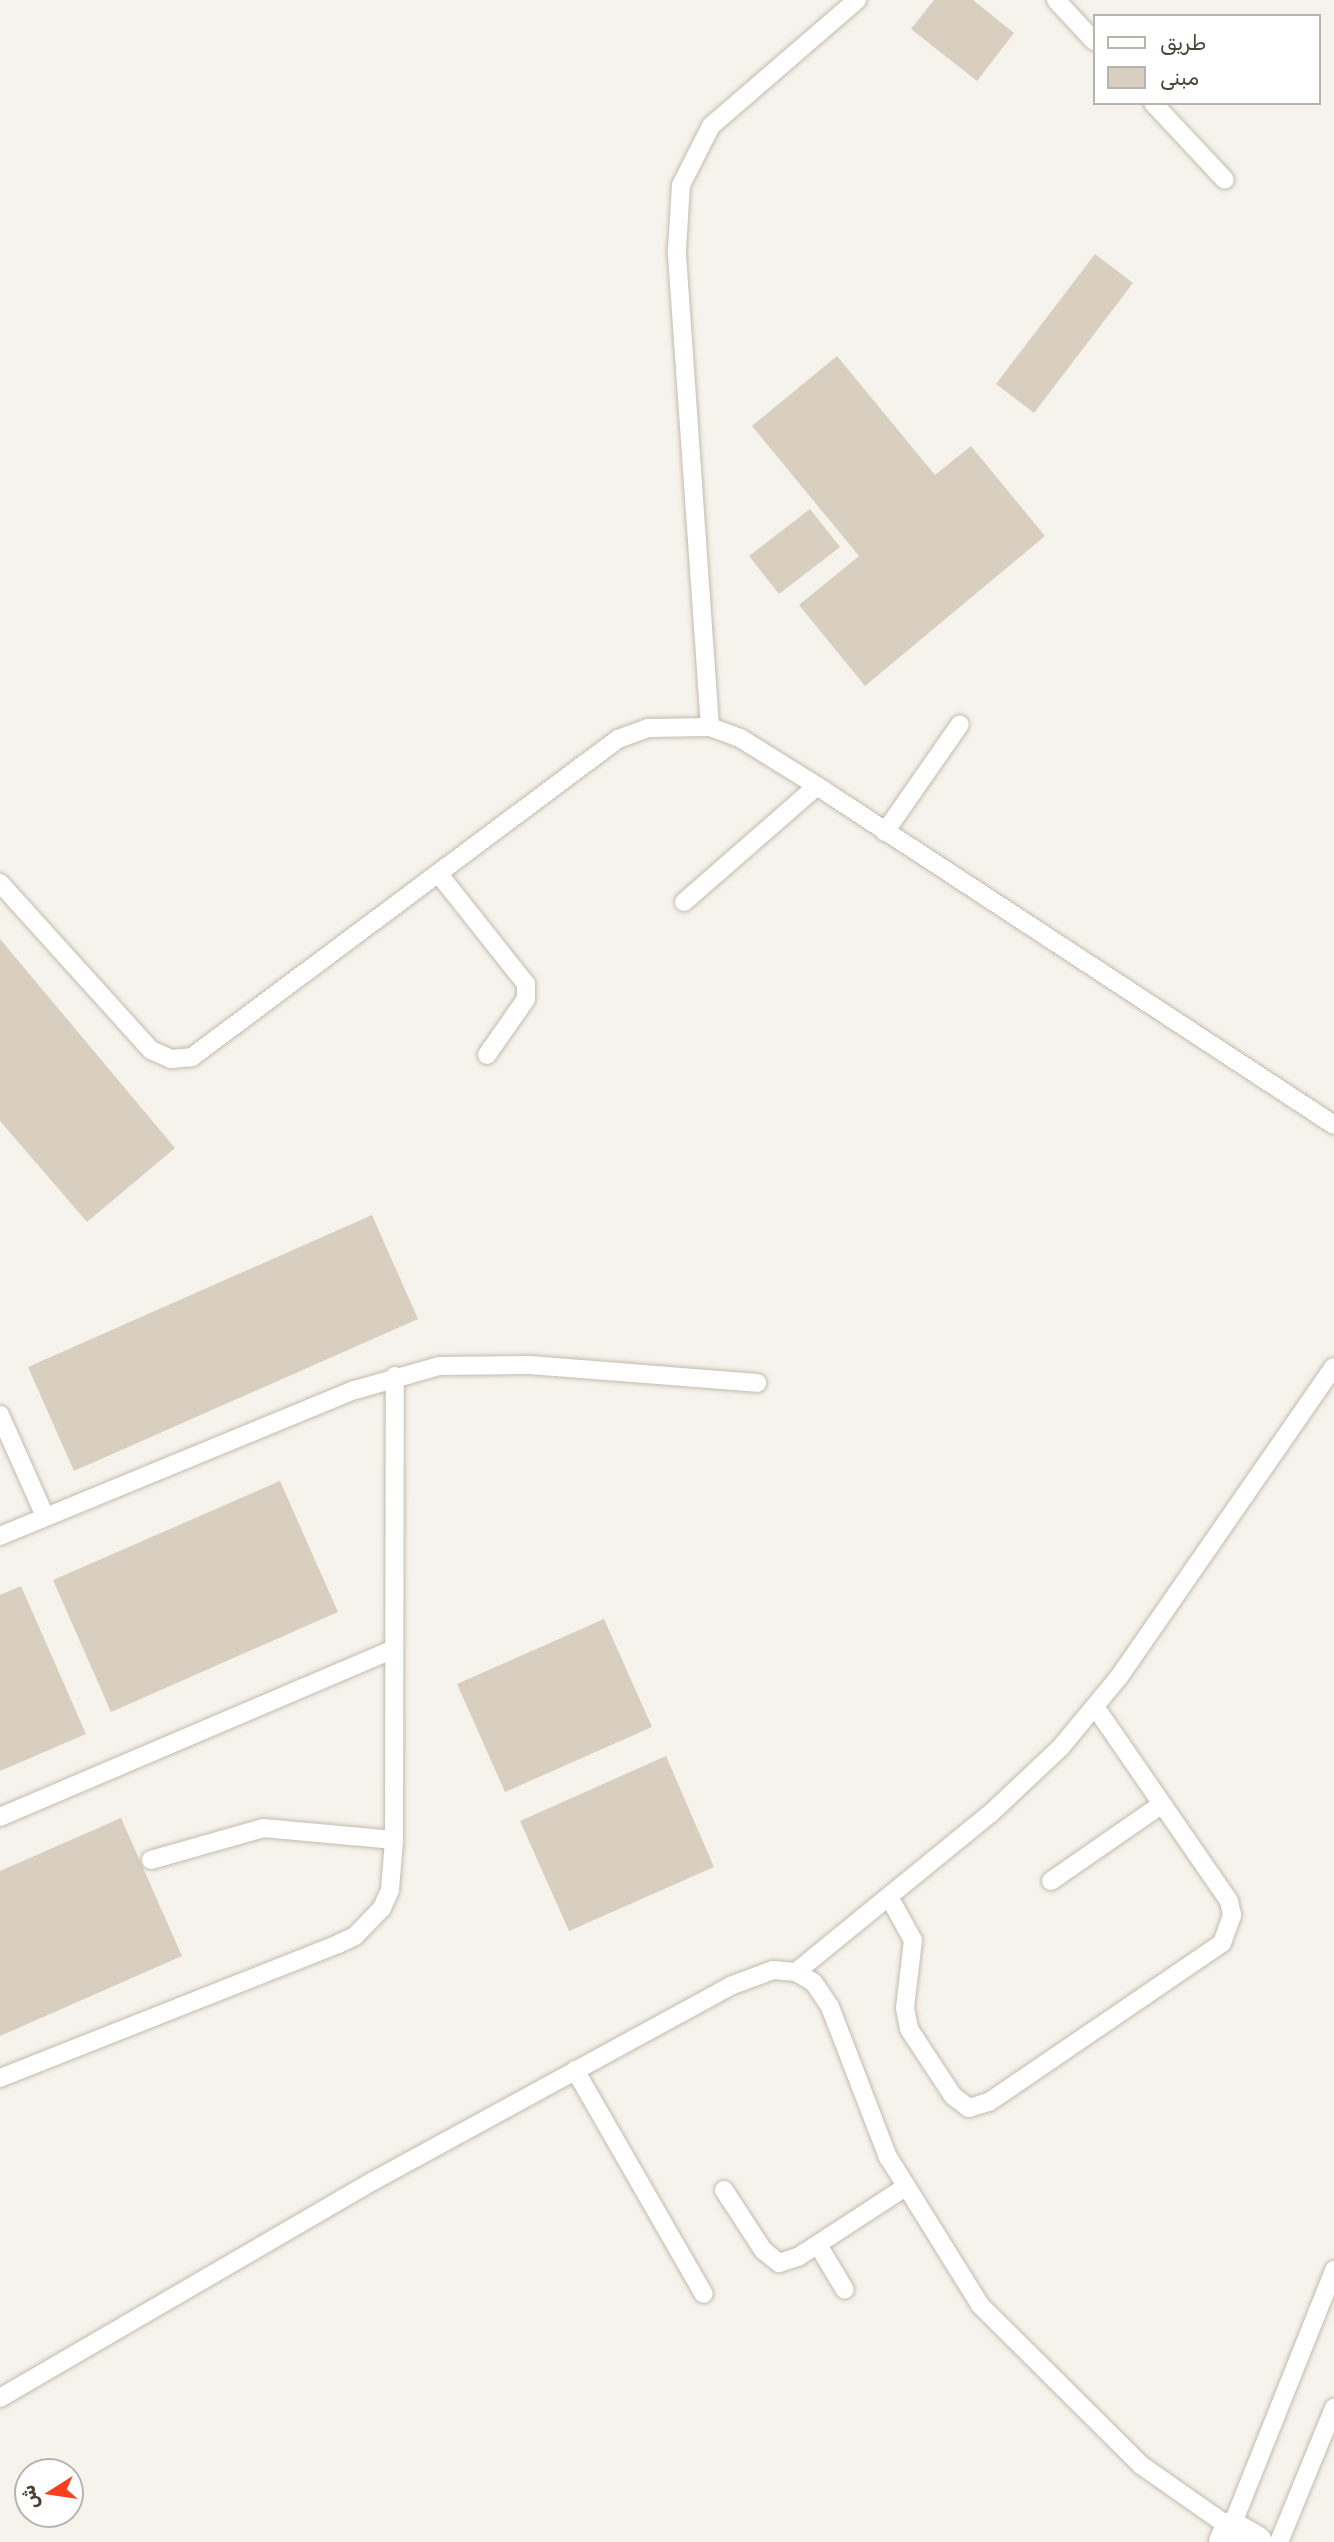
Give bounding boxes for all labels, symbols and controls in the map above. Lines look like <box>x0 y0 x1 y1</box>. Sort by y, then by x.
legend <box>1092 14 1320 105</box>
text: طريق <box>1160 30 1206 55</box>
text: مبنى <box>1160 65 1199 90</box>
north arrow <box>14 2458 84 2528</box>
text: ش <box>16 2483 44 2511</box>

